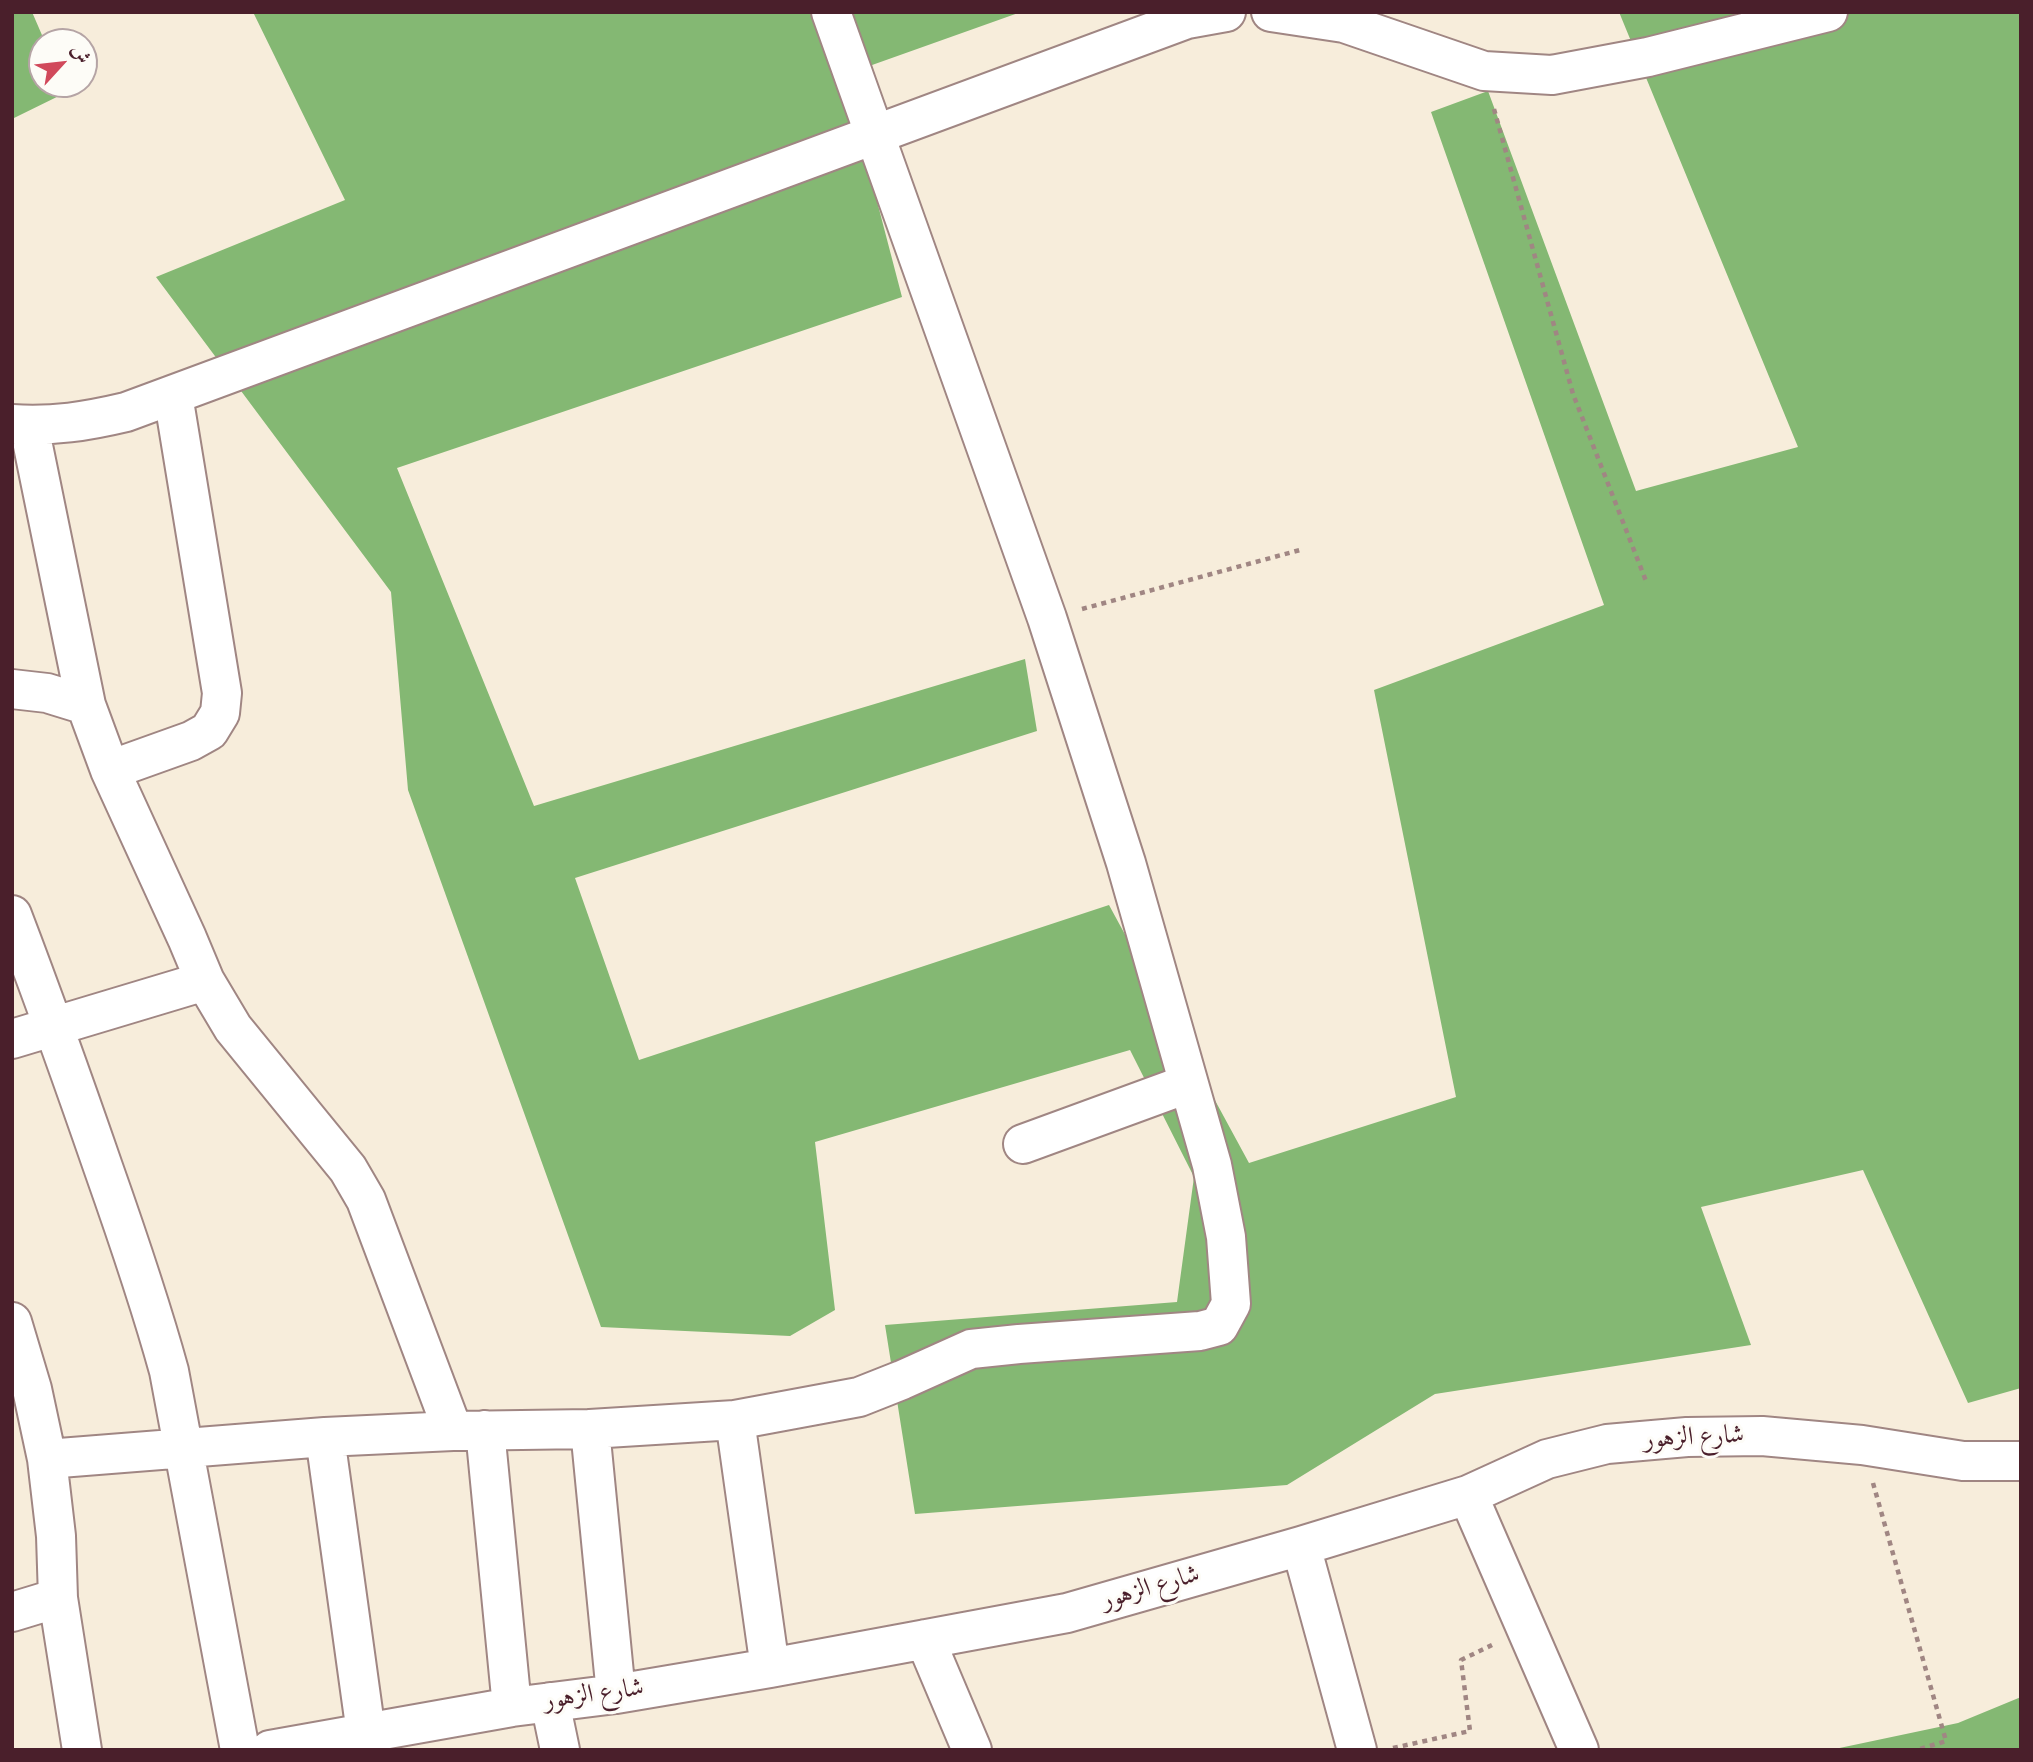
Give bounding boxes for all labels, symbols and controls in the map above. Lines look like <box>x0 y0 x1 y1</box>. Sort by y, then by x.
north arrow <box>28 28 98 98</box>
text: ش <box>65 41 95 68</box>
street label: شارع الزهور <box>1643 1421 1745 1457</box>
street label: شارع الزهور <box>1098 1560 1204 1618</box>
street label: شارع الزهور <box>542 1674 646 1718</box>

